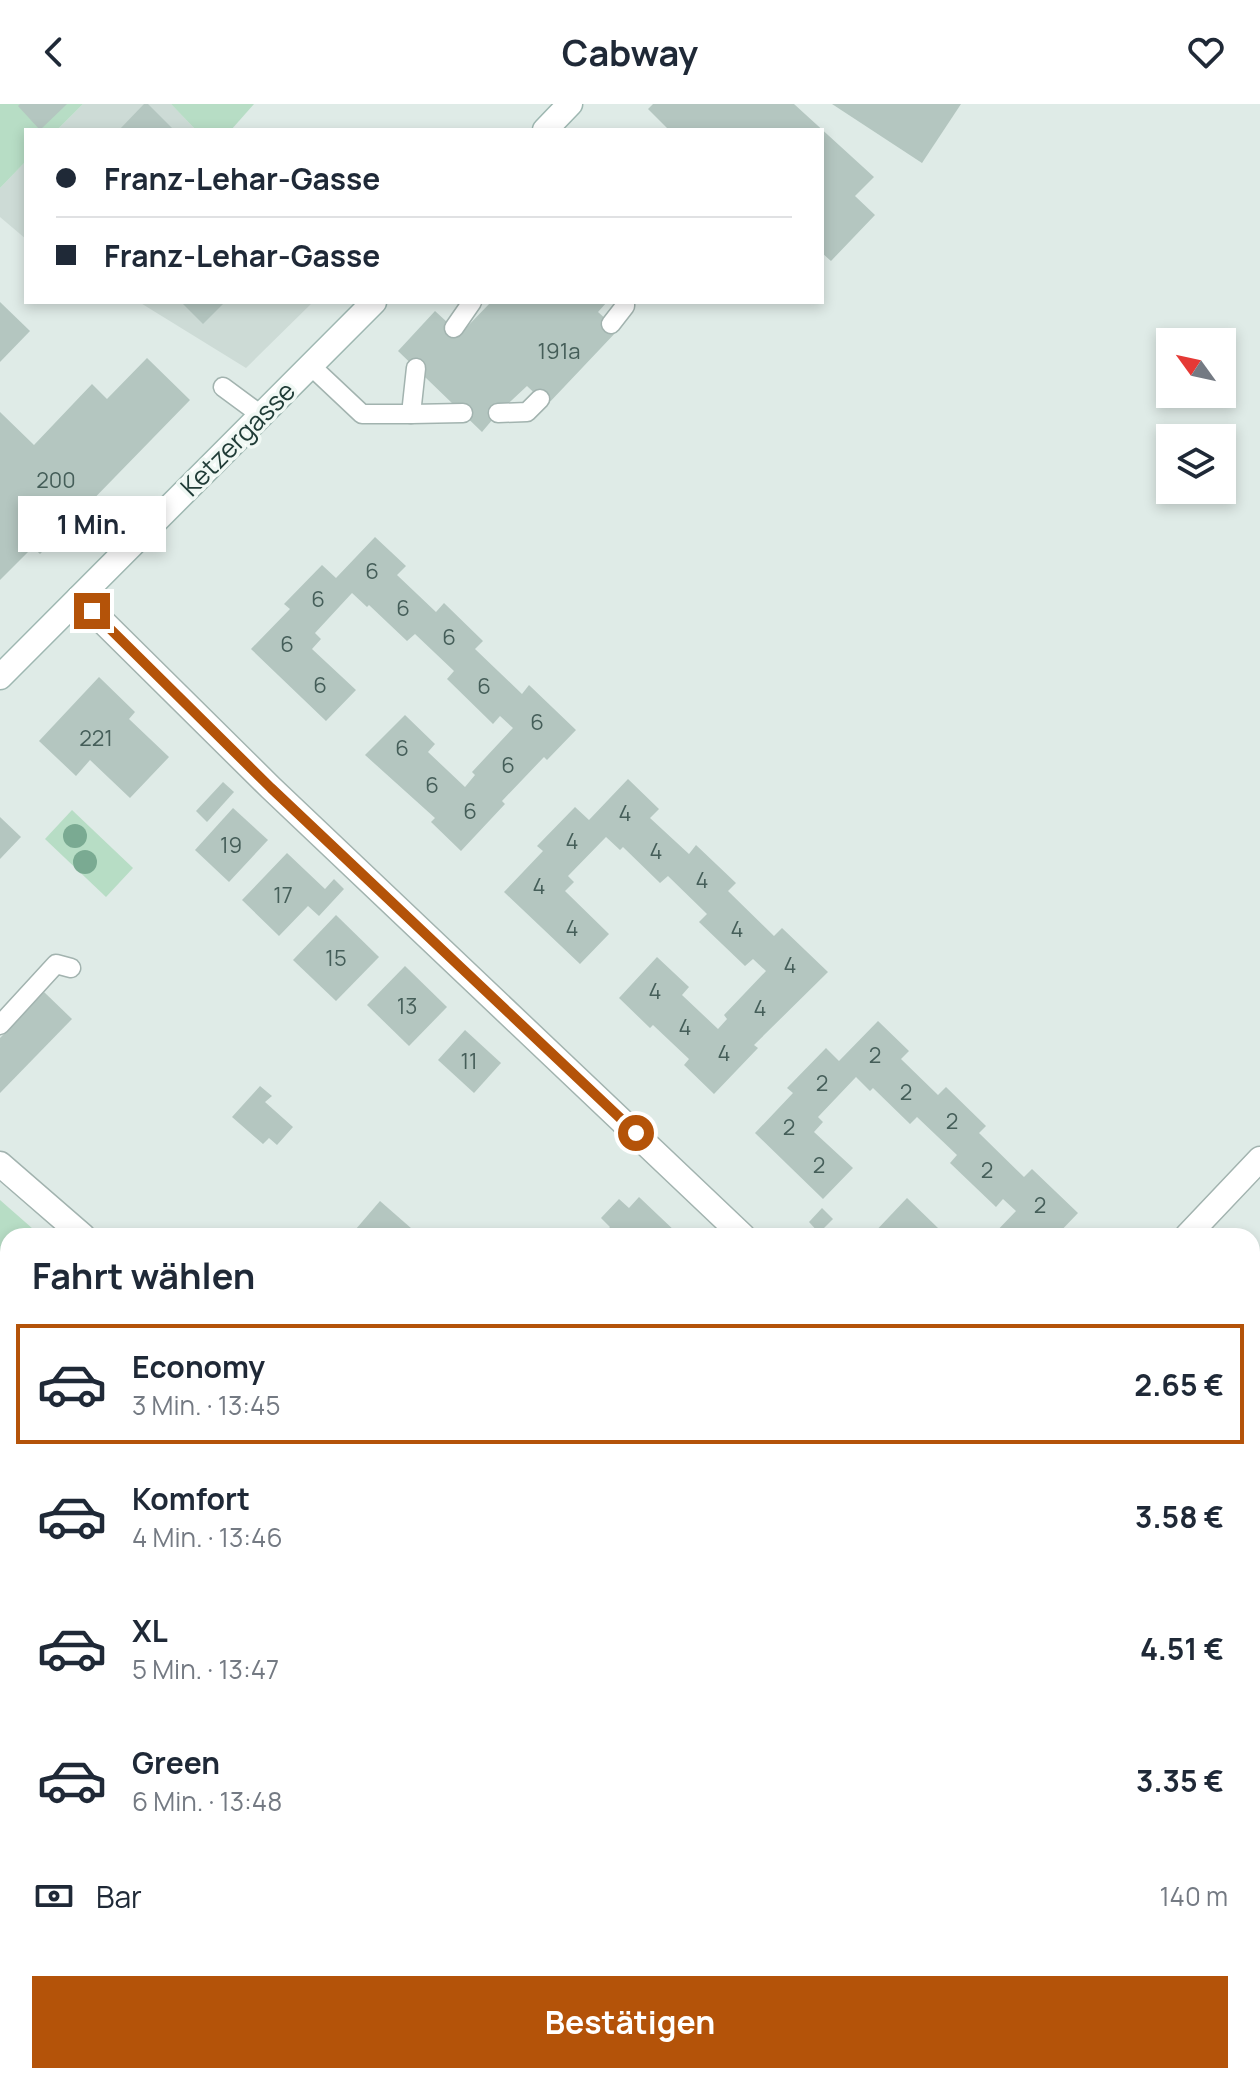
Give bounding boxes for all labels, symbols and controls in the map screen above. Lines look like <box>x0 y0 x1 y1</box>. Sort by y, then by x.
text: Cabway <box>562 28 698 77</box>
icon: back <box>32 30 76 74</box>
icon: heart <box>1184 30 1228 74</box>
text: Franz-Lehar-Gasse <box>104 158 380 199</box>
text: Franz-Lehar-Gasse <box>104 235 380 276</box>
north arrow <box>1156 328 1236 408</box>
map controls <box>1156 328 1236 504</box>
house number: 191a <box>537 336 581 366</box>
street label: Ketzergasse <box>172 373 303 504</box>
button: layers <box>1156 424 1236 504</box>
house number: 200 <box>36 465 76 495</box>
callout: 1 Min. <box>18 495 166 551</box>
text: 1 Min. <box>57 506 127 542</box>
house number: 6 <box>365 556 379 586</box>
house number: 6 <box>311 584 325 614</box>
route end <box>74 593 110 629</box>
house number: 6 <box>396 593 410 623</box>
house number: 6 <box>442 622 456 652</box>
house number: 6 <box>280 629 294 659</box>
house number: 6 <box>313 670 327 700</box>
house number: 6 <box>477 671 491 701</box>
house number: 6 <box>530 707 544 737</box>
house number: 221 <box>79 723 113 753</box>
house number: 6 <box>395 733 409 763</box>
house number: 6 <box>501 750 515 780</box>
house number: 6 <box>425 770 439 800</box>
house number: 6 <box>463 796 477 826</box>
house number: 4 <box>619 798 631 828</box>
house number: 4 <box>566 826 578 856</box>
house number: 19 <box>220 830 242 860</box>
house number: 4 <box>650 836 662 866</box>
house number: 4 <box>696 865 708 895</box>
house number: 4 <box>533 871 545 901</box>
house number: 17 <box>273 880 293 910</box>
house number: 4 <box>566 913 578 943</box>
house number: 4 <box>731 914 743 944</box>
house number: 15 <box>325 943 347 973</box>
house number: 4 <box>784 950 796 980</box>
house number: 4 <box>649 976 661 1006</box>
house number: 13 <box>397 991 417 1021</box>
house number: 4 <box>754 993 766 1023</box>
house number: 4 <box>679 1012 691 1042</box>
house number: 4 <box>718 1038 730 1068</box>
house number: 2 <box>869 1040 881 1070</box>
house number: 11 <box>460 1046 478 1076</box>
house number: 2 <box>816 1068 828 1098</box>
house number: 2 <box>900 1077 912 1107</box>
house number: 2 <box>946 1106 958 1136</box>
house number: 2 <box>783 1112 795 1142</box>
route start <box>618 1115 654 1151</box>
house number: 2 <box>813 1150 825 1180</box>
house number: 2 <box>981 1155 993 1185</box>
house number: 2 <box>1034 1190 1046 1220</box>
text: Fahrt wählen <box>32 1251 255 1300</box>
text: Economy <box>132 1346 265 1387</box>
icon: car <box>36 1348 108 1420</box>
text: 2.65 € <box>1134 1364 1224 1405</box>
text: 3 Min. · 13:45 <box>132 1387 280 1423</box>
text: Komfort <box>132 1478 250 1519</box>
icon: car <box>36 1480 108 1552</box>
text: 3.58 € <box>1135 1496 1224 1537</box>
text: 4 Min. · 13:46 <box>132 1519 283 1555</box>
text: XL <box>132 1610 168 1651</box>
icon: car <box>36 1612 108 1684</box>
text: 4.51 € <box>1140 1628 1224 1669</box>
text: 5 Min. · 13:47 <box>132 1651 279 1687</box>
text: Green <box>132 1742 220 1783</box>
icon: car <box>36 1744 108 1816</box>
text: 3.35 € <box>1136 1760 1224 1801</box>
text: 6 Min. · 13:48 <box>132 1783 282 1819</box>
icon: cash <box>32 1874 76 1918</box>
text: Bar <box>96 1876 142 1917</box>
text: 140 m <box>1159 1878 1228 1914</box>
button: Bestätigen <box>32 1976 1228 2068</box>

